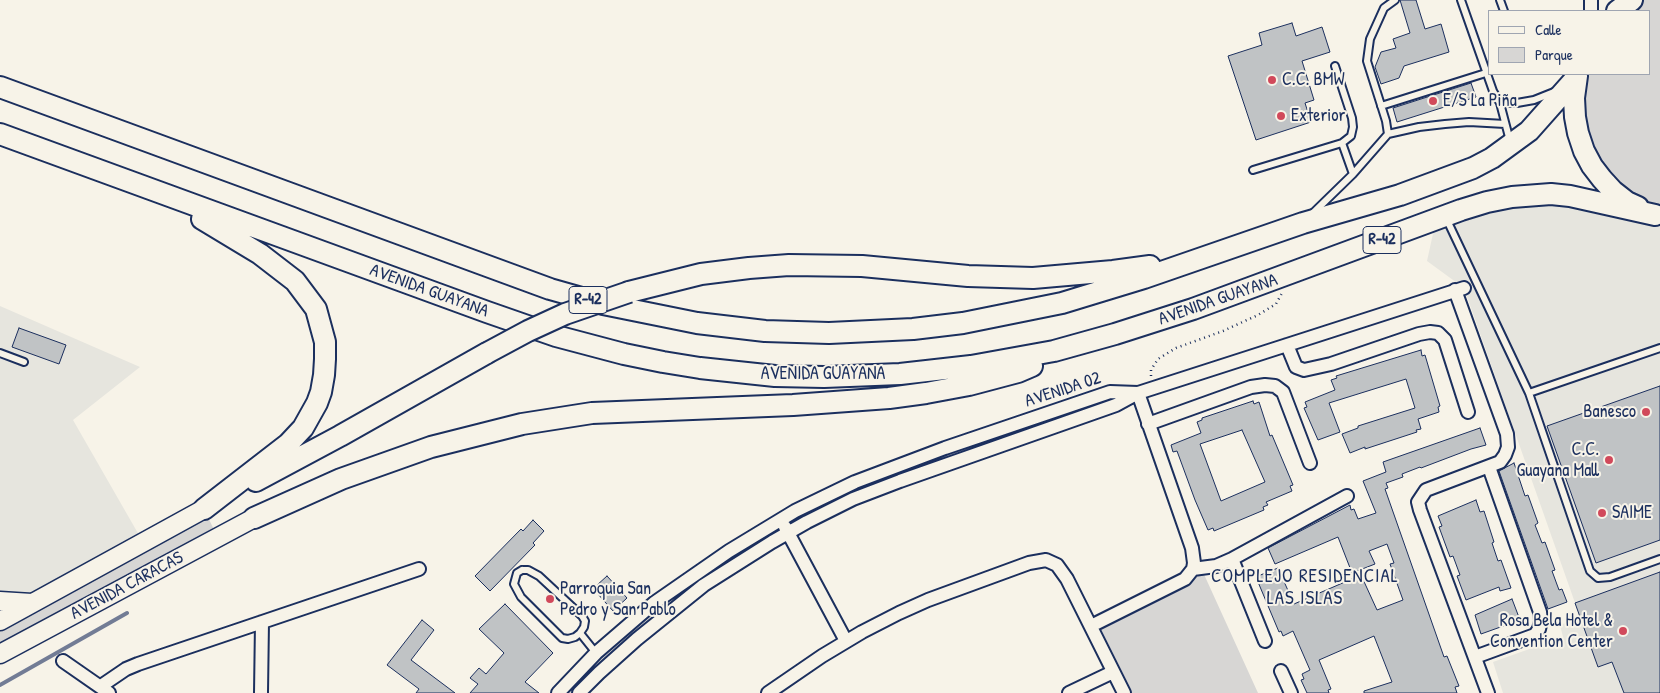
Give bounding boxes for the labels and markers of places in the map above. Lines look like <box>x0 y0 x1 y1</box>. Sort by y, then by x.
place label: C.C. BMW <box>1282 69 1344 91</box>
marker: C.C. BMW <box>1266 74 1278 86</box>
place label: E/S La Piña <box>1443 90 1517 112</box>
marker: E/S La Piña <box>1427 95 1439 107</box>
place label: Exterior <box>1291 105 1346 127</box>
marker: Exterior <box>1275 110 1287 122</box>
place label: Banesco <box>1583 401 1636 423</box>
marker: Banesco <box>1640 406 1652 418</box>
place label: C.C. Guayana Mall <box>1517 439 1599 482</box>
marker: C.C. Guayana Mall <box>1603 454 1615 466</box>
place label: SAIME <box>1612 502 1652 524</box>
marker: SAIME <box>1596 507 1608 519</box>
place label: Parroquia San Pedro y San Pablo <box>560 578 676 620</box>
marker: Parroquia San Pedro y San Pablo <box>544 593 556 605</box>
place label: Rosa Bela Hotel & Convention Center <box>1490 610 1613 652</box>
marker: Rosa Bela Hotel & Convention Center <box>1617 625 1629 637</box>

